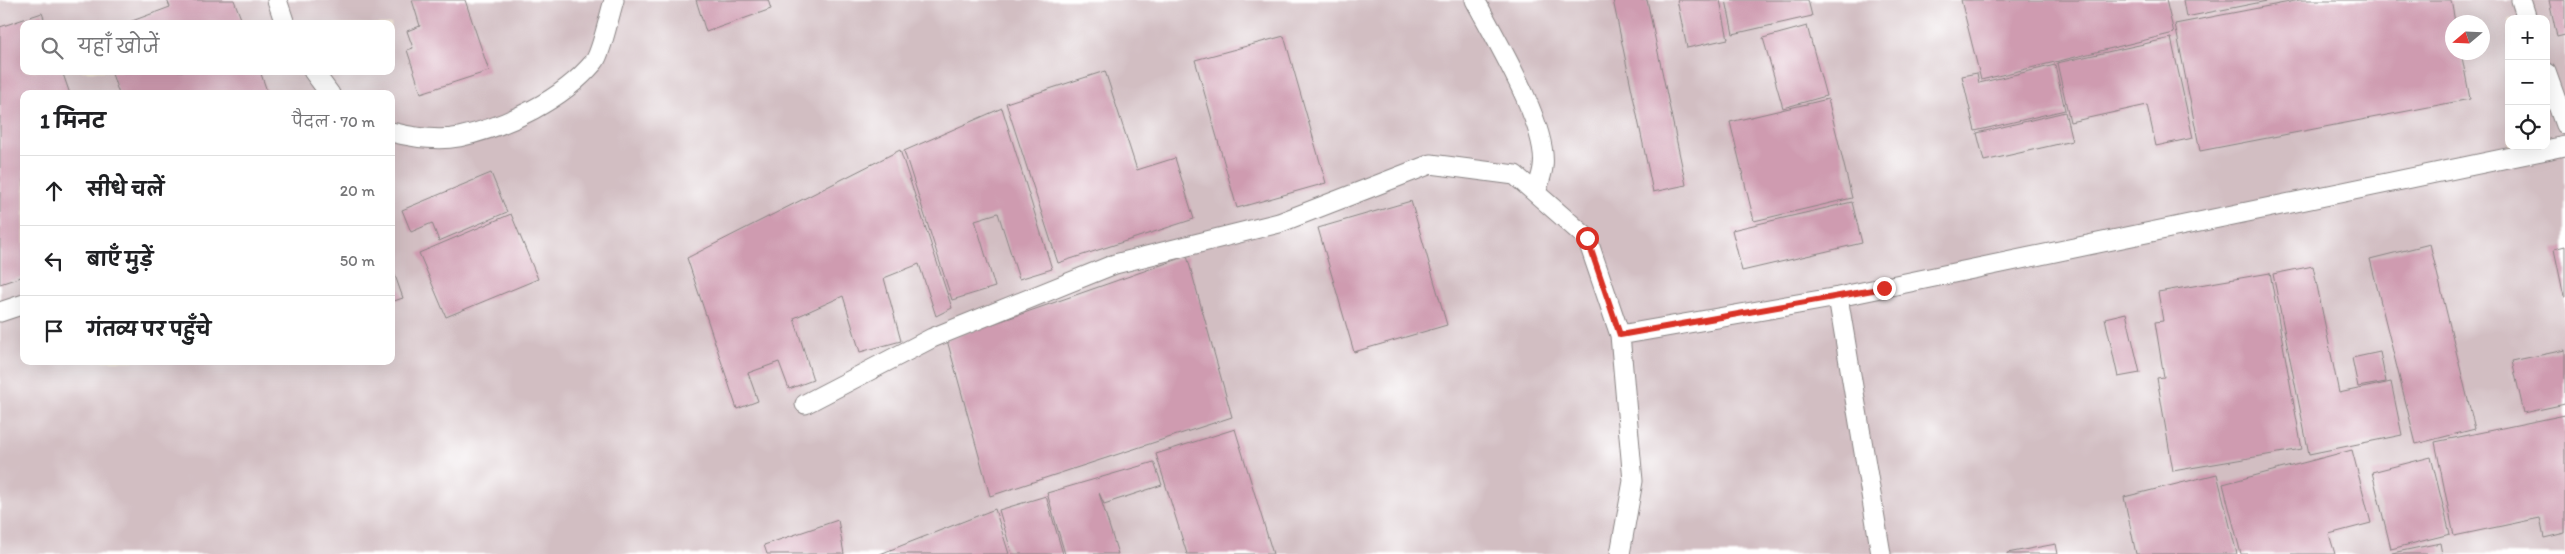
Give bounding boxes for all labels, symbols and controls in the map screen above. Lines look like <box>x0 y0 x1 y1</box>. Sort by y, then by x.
north arrow <box>2445 15 2490 60</box>
map controls <box>2505 15 2550 150</box>
button: + <box>2505 15 2550 60</box>
search box <box>20 20 395 75</box>
icon: search <box>38 34 66 62</box>
text: यहाँ खोजें <box>78 35 159 58</box>
button: − <box>2505 60 2550 105</box>
button: locate <box>2505 105 2550 150</box>
text: 1 मिनट <box>40 108 105 133</box>
text: पैदल · 70 m <box>292 112 375 131</box>
icon: ahead <box>40 177 68 205</box>
text: सीधे चलें <box>87 178 164 201</box>
text: 20 m <box>340 181 375 200</box>
route start <box>1576 227 1599 250</box>
icon: left <box>40 247 68 275</box>
text: बाएँ मुड़ें <box>87 248 153 271</box>
text: 50 m <box>340 251 375 270</box>
route end <box>1873 277 1896 300</box>
icon: arrive <box>40 317 68 345</box>
text: गंतव्य पर पहुँचे <box>87 318 211 341</box>

